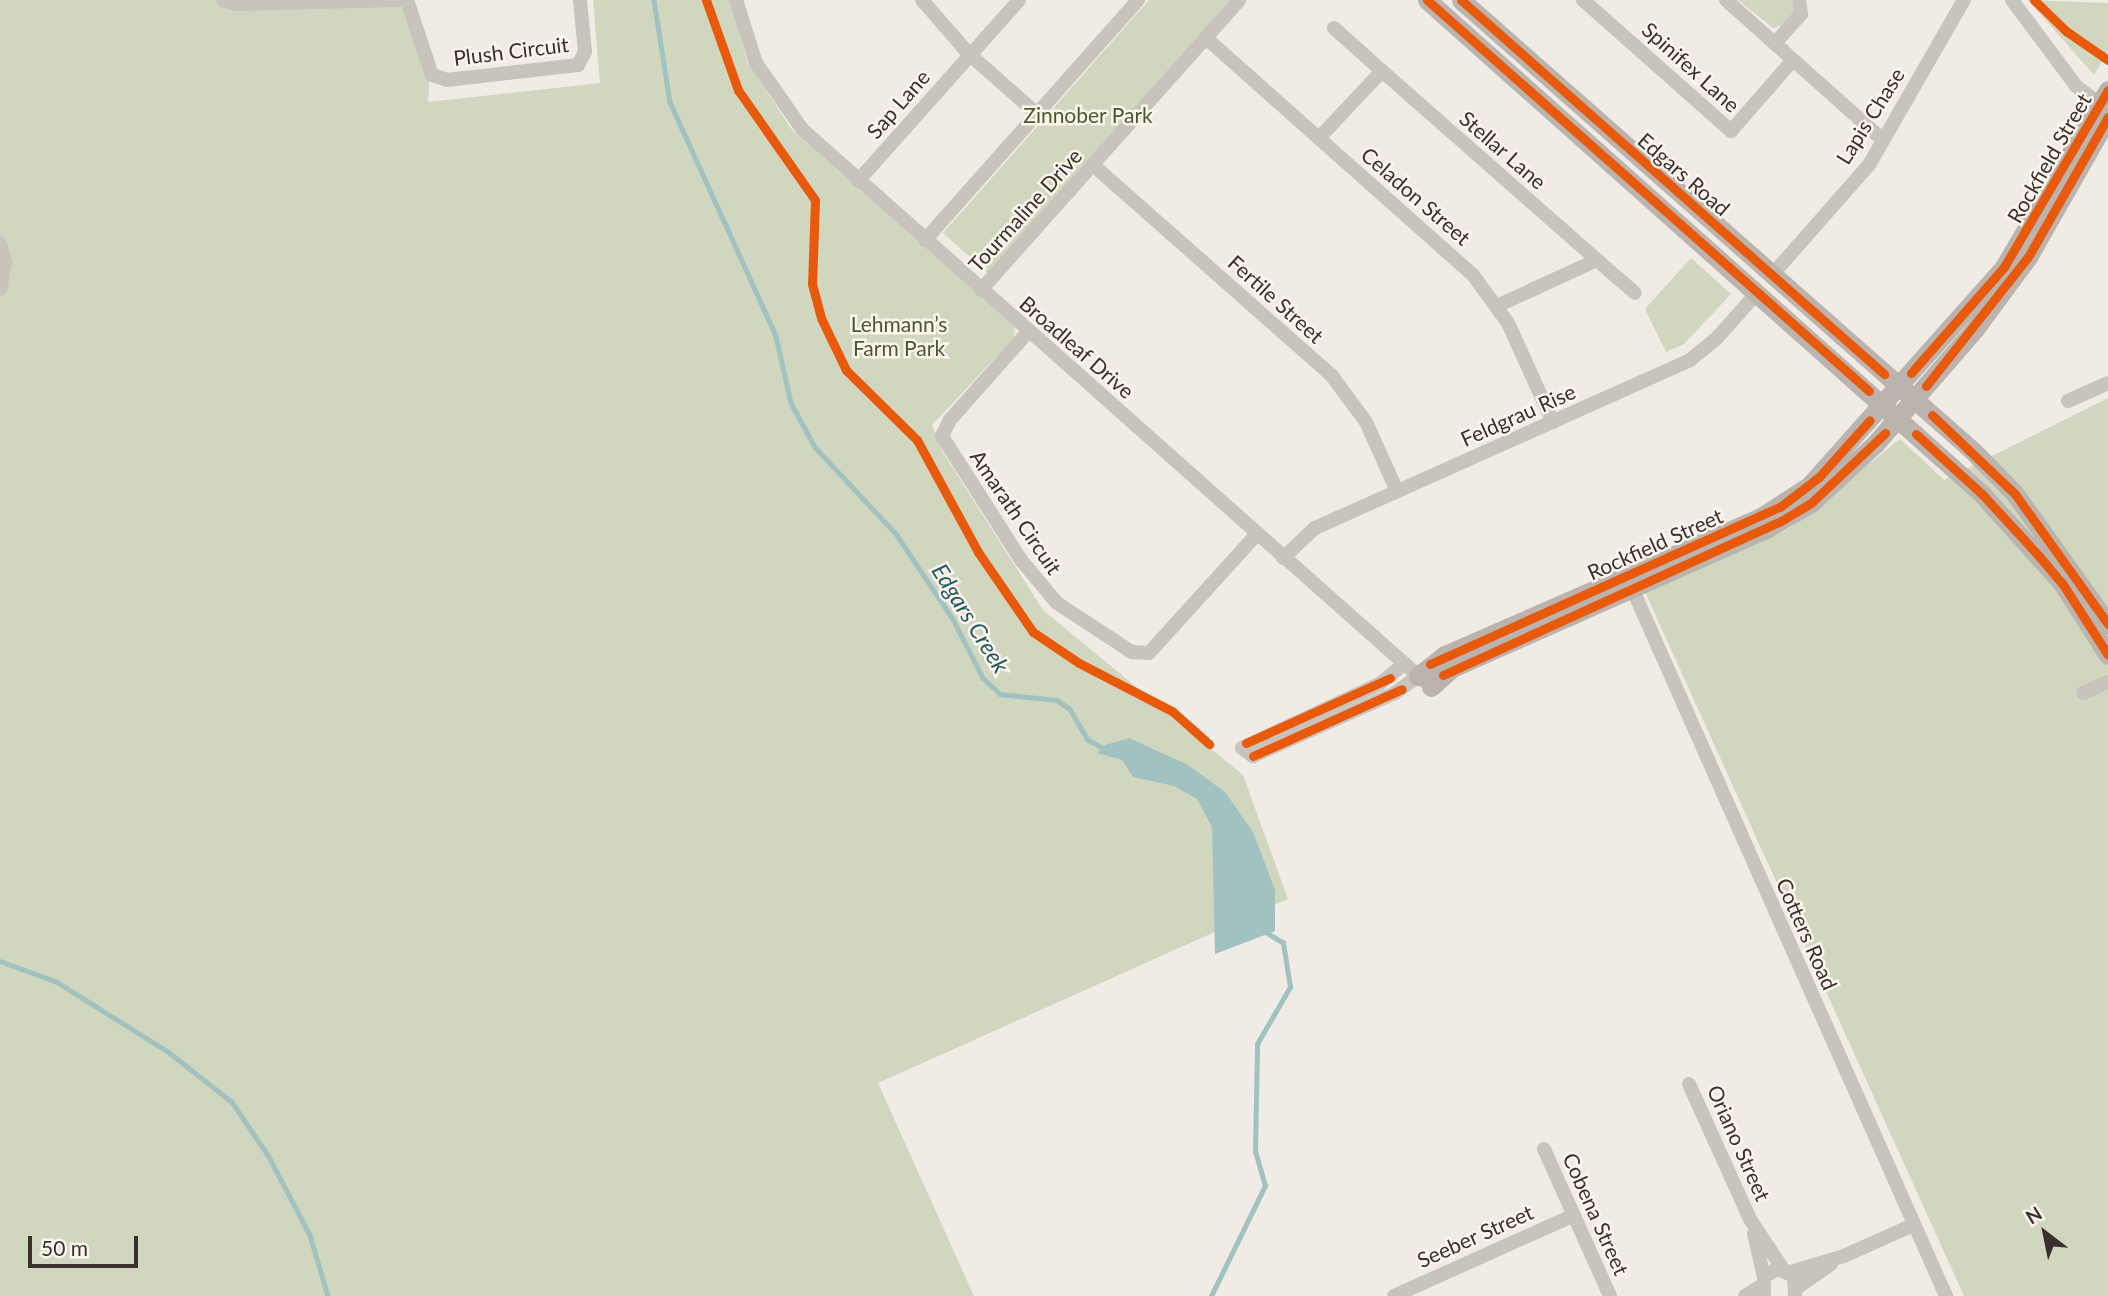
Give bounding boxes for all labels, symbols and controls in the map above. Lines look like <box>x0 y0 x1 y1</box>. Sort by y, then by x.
street label: Spinifex Lane <box>1637 17 1745 117</box>
street label: Plush Circuit <box>452 31 570 71</box>
street label: Lapis Chase <box>1830 63 1910 169</box>
street label: Sap Lane <box>861 64 935 144</box>
street label: Rockfield Street <box>2002 89 2096 227</box>
park label: Zinnober Park <box>1023 102 1153 128</box>
street label: Stellar Lane <box>1454 105 1552 195</box>
street label: Edgars Road <box>1633 127 1735 221</box>
street label: Celadon Street <box>1356 142 1476 250</box>
street label: Tourmaline Drive <box>963 143 1087 277</box>
street label: Fertile Street <box>1223 250 1329 348</box>
street label: Broadleaf Drive <box>1014 290 1140 404</box>
park label: Lehmann’s Farm Park <box>851 311 947 361</box>
street label: Feldgrau Rise <box>1457 378 1579 452</box>
street label: Amarath Circuit <box>965 445 1067 579</box>
street label: Rockfield Street <box>1583 503 1727 585</box>
water label: Edgars Creek <box>927 558 1015 678</box>
street label: Cotters Road <box>1771 874 1843 994</box>
street label: Oriano Street <box>1702 1081 1776 1205</box>
street label: Cobena Street <box>1558 1149 1634 1279</box>
north arrow <box>2010 1198 2080 1268</box>
street label: Seeber Street <box>1413 1199 1537 1273</box>
text: N <box>2021 1201 2046 1228</box>
scale bar <box>32 1222 142 1266</box>
text: 50 m <box>41 1235 88 1260</box>

